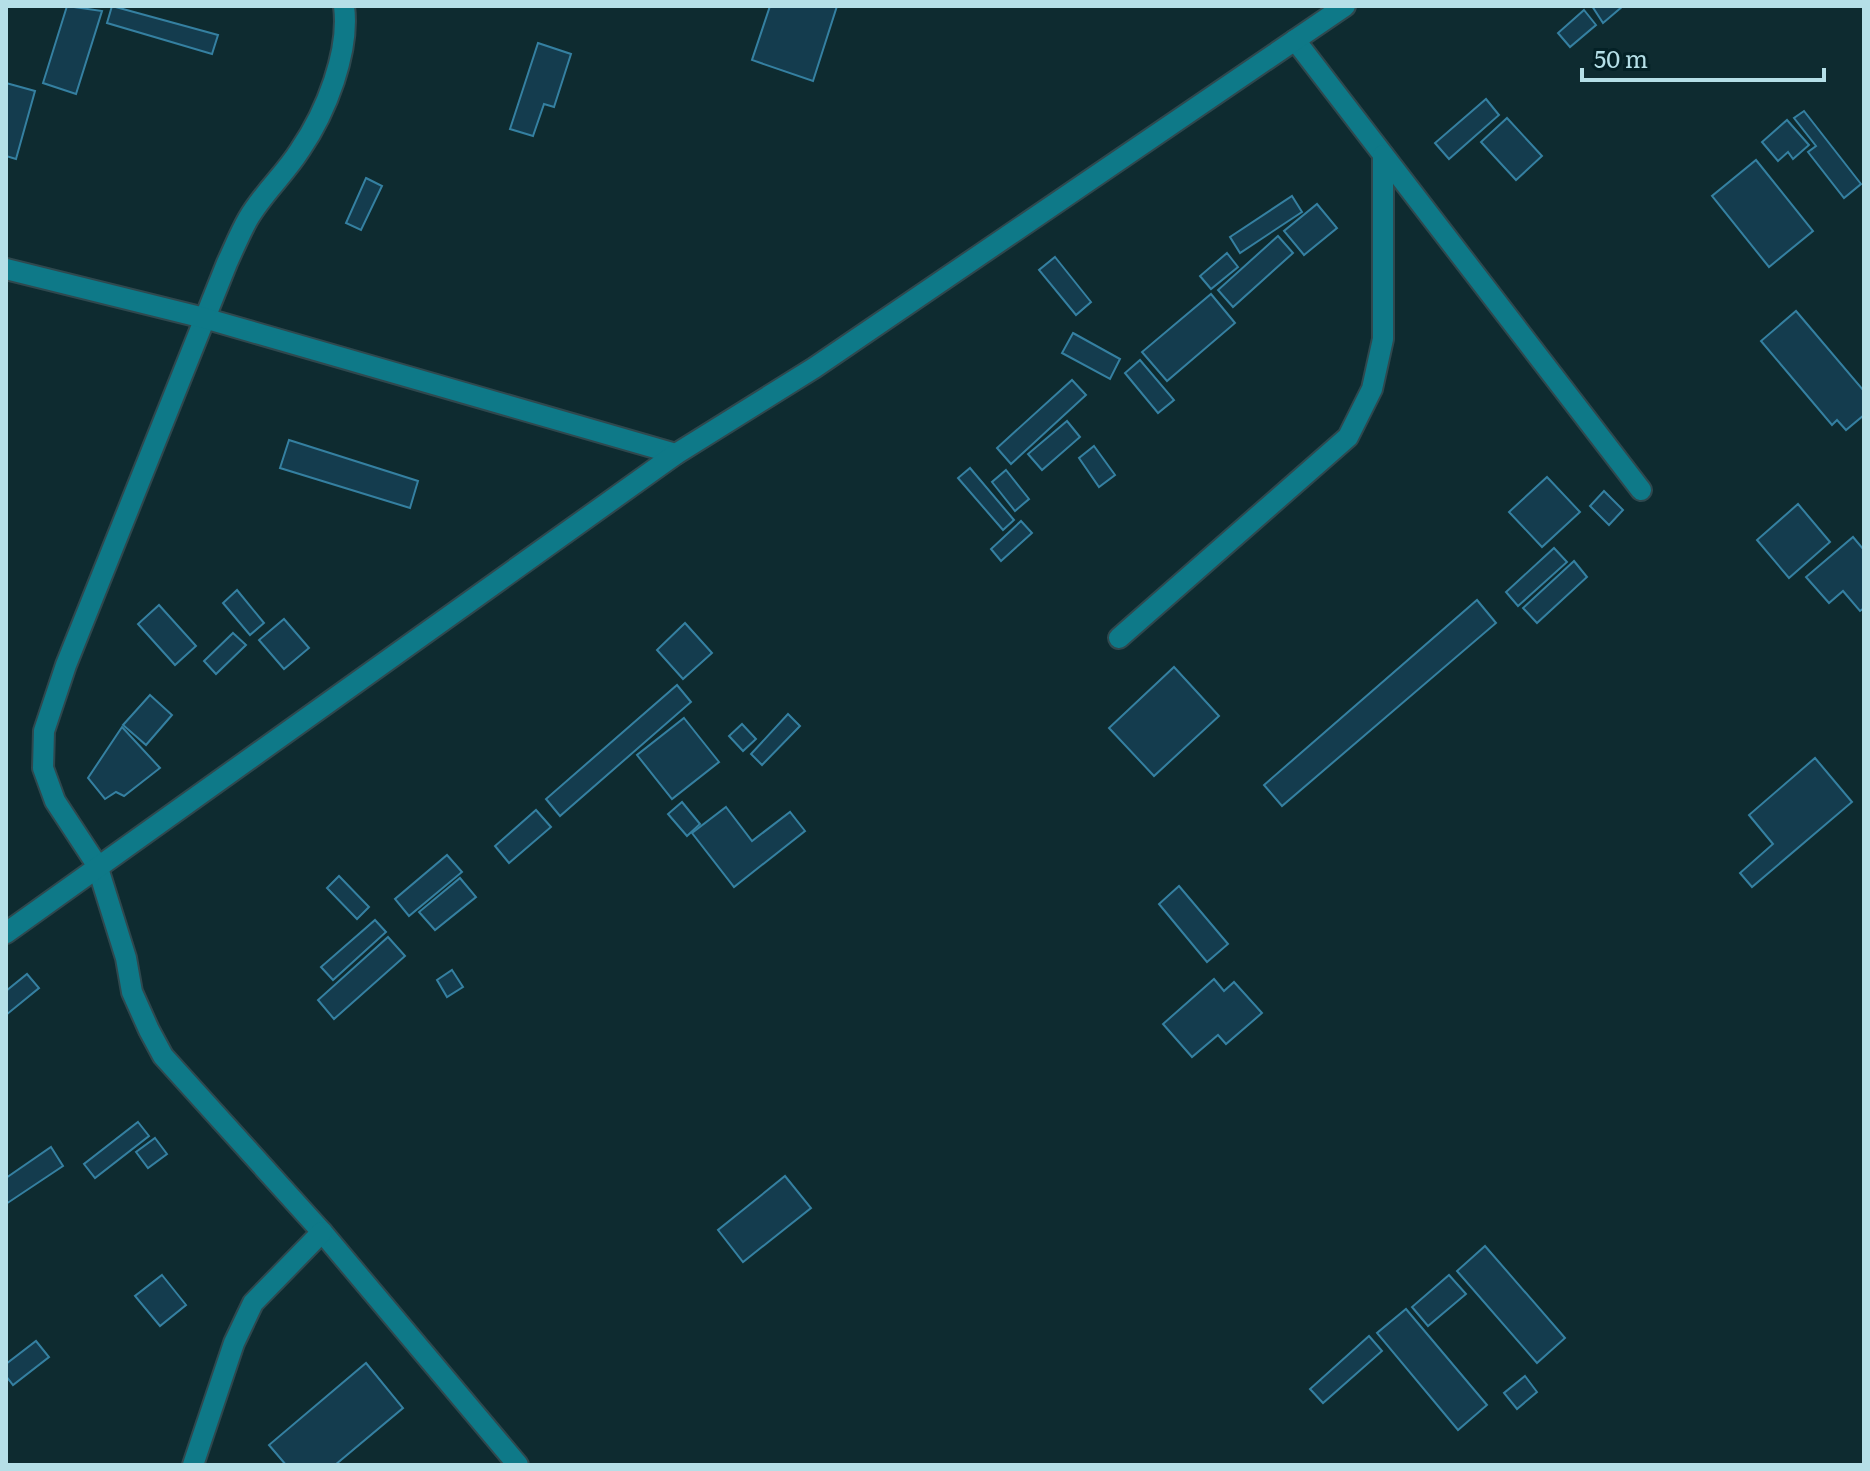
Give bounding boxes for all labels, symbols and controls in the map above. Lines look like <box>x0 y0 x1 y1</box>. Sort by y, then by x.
scale bar <box>1582 32 1824 82</box>
text: 50 m <box>1594 40 1648 75</box>

